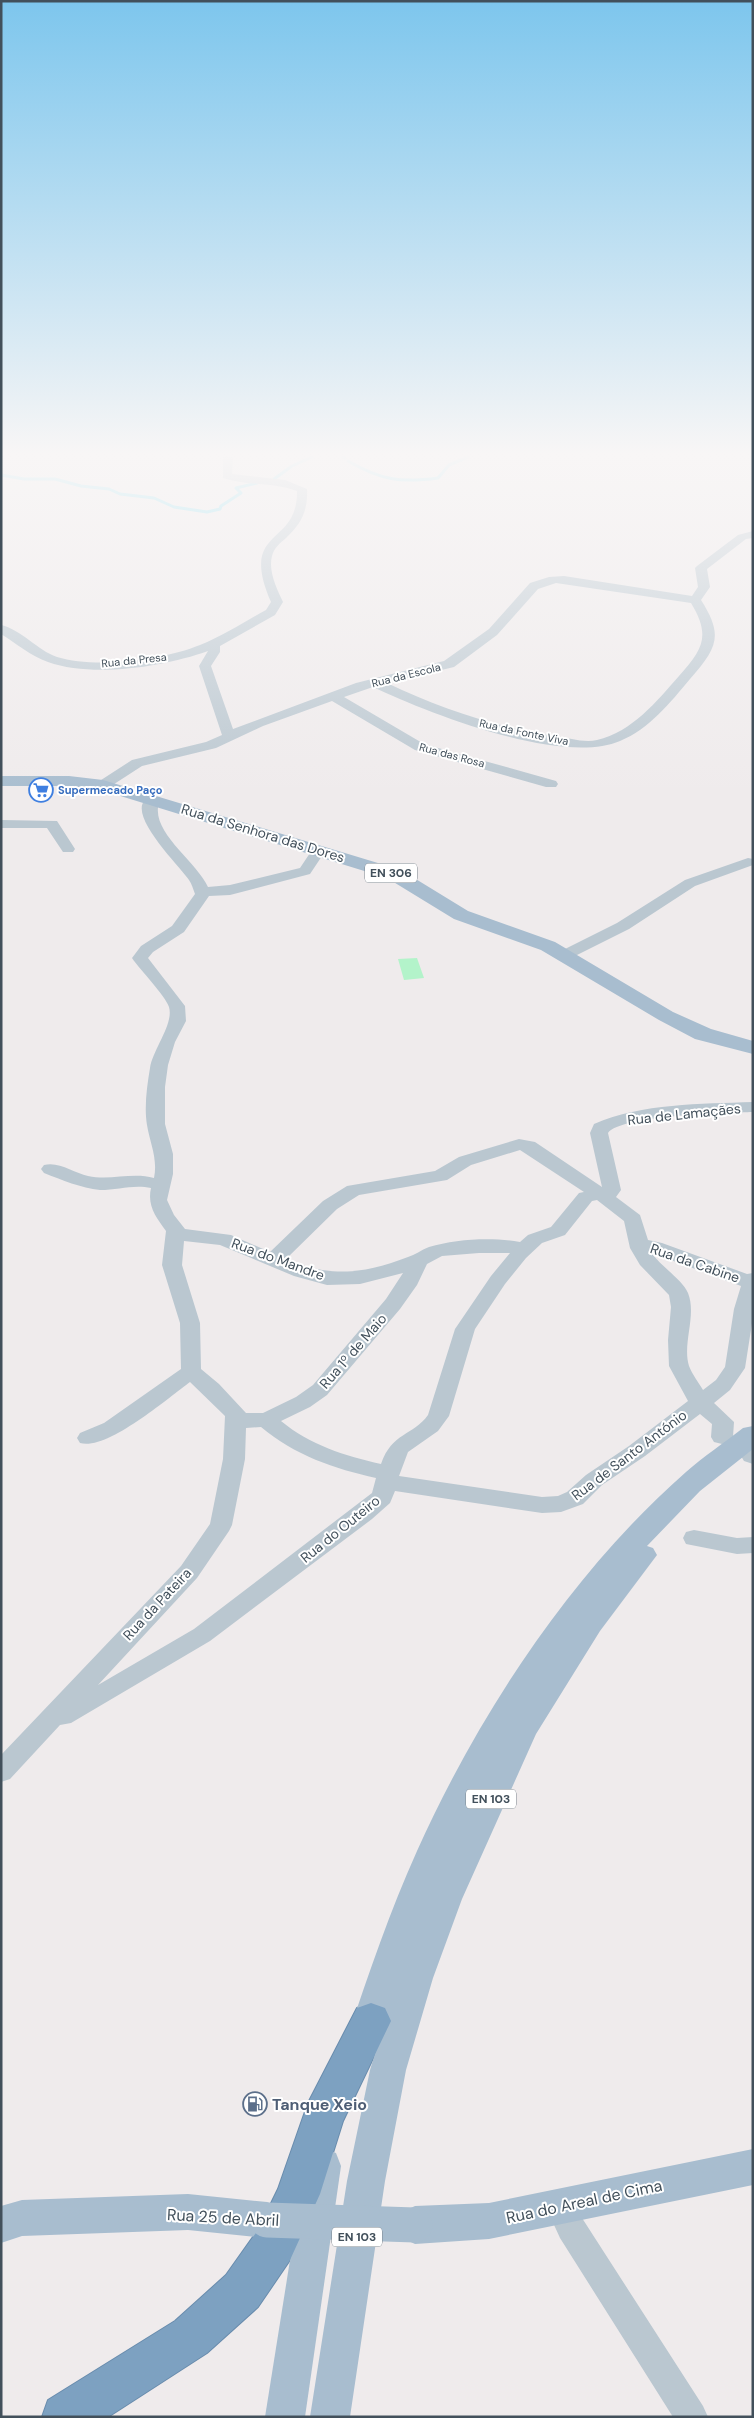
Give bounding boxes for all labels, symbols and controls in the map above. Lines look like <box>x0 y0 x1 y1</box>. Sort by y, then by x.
street label: Rua da Presa <box>101 650 167 670</box>
street label: Rua da Escola <box>370 660 442 690</box>
street label: Rua da Fonte Viva <box>478 716 570 748</box>
street label: Rua das Rosa <box>418 740 486 770</box>
supermarket icon: Supermecado Paço <box>28 777 54 803</box>
place label: Supermecado Paço <box>58 783 163 797</box>
street label: Rua da Senhora das Dores <box>179 800 347 866</box>
road number: EN 306 <box>365 864 417 882</box>
street label: Rua de Lamaçães <box>626 1099 742 1129</box>
street label: Rua do Mandre <box>229 1234 327 1284</box>
street label: Rua da Cabine <box>648 1239 742 1287</box>
street label: Rua 1º de Maio <box>315 1310 391 1392</box>
street label: Rua de Santo António <box>568 1406 690 1504</box>
street label: Rua do Outeiro <box>297 1491 383 1567</box>
street label: Rua da Pateira <box>119 1564 195 1644</box>
road number: EN 103 <box>466 1790 516 1808</box>
fuel station icon: Tanque Xeio <box>242 2091 268 2117</box>
place label: Tanque Xeio <box>272 2094 367 2115</box>
street label: Rua do Areal de Cima <box>504 2175 664 2228</box>
street label: Rua 25 de Abril <box>166 2204 280 2231</box>
road number: EN 103 <box>332 2228 382 2246</box>

